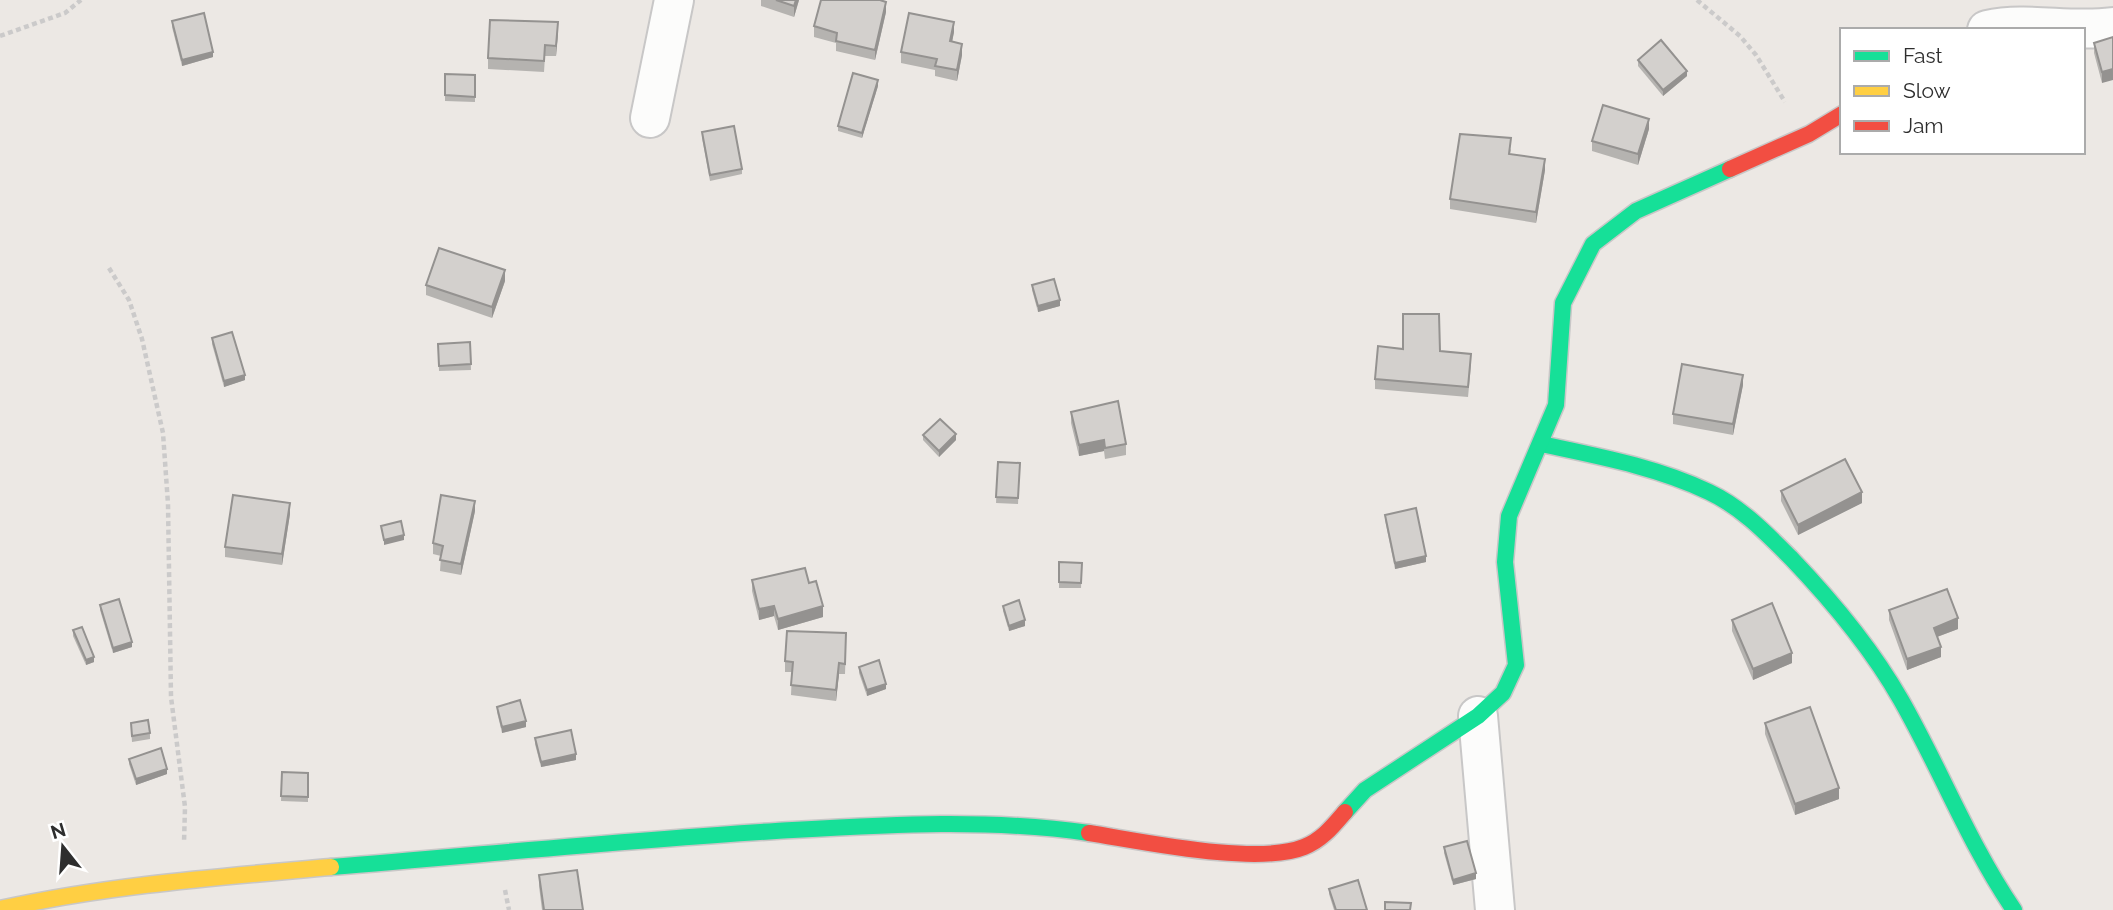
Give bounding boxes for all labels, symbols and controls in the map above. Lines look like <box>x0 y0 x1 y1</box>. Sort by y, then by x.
legend <box>1840 28 2085 154</box>
text: Fast <box>1903 43 1943 68</box>
text: Slow <box>1903 78 1951 103</box>
text: Jam <box>1903 113 1944 138</box>
north arrow <box>28 812 98 882</box>
text: N <box>48 818 68 843</box>

